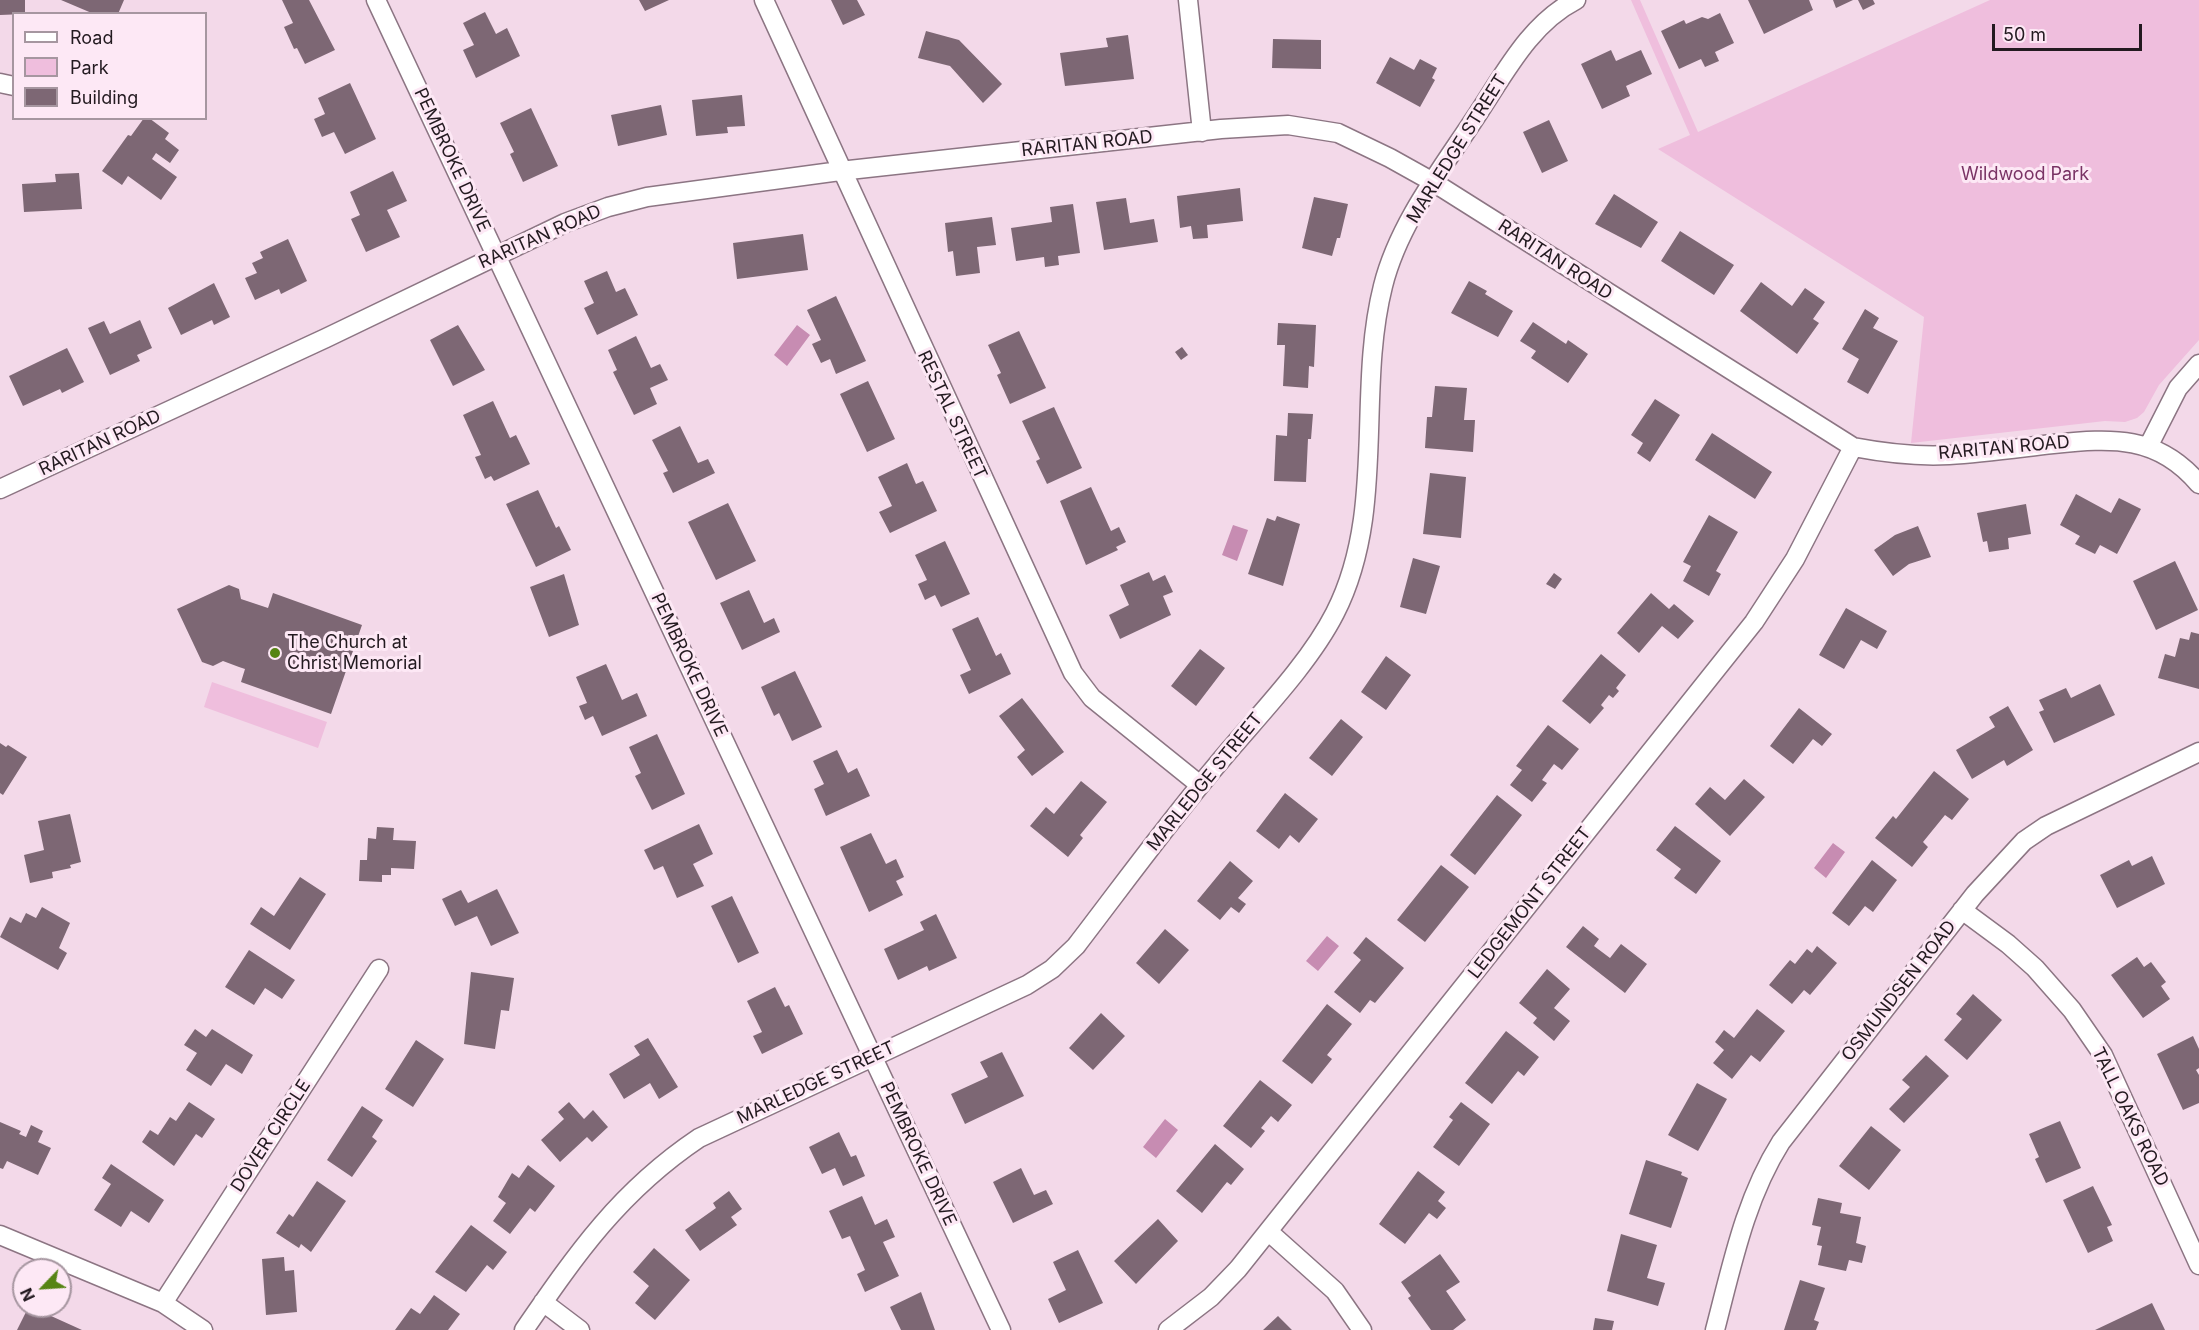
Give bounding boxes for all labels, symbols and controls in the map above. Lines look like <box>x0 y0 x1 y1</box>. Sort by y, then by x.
legend <box>12 12 207 120</box>
scale bar <box>1995 12 2145 50</box>
text: 50 m <box>2003 24 2046 45</box>
text: Road <box>70 27 113 48</box>
text: Park <box>70 57 109 78</box>
street label: MARLEDGE STREET <box>1402 71 1512 227</box>
street label: PEMBROKE DRIVE <box>409 85 495 235</box>
text: Building <box>70 87 138 108</box>
street label: RARITAN ROAD <box>1020 126 1154 162</box>
park label: Wildwood Park <box>1961 164 2089 186</box>
street label: RARITAN ROAD <box>475 200 605 274</box>
street label: RARITAN ROAD <box>1494 215 1616 305</box>
street label: RESTAL STREET <box>913 347 991 483</box>
street label: RARITAN ROAD <box>36 405 164 481</box>
street label: RARITAN ROAD <box>1937 432 2071 464</box>
street label: PEMBROKE DRIVE <box>646 590 732 740</box>
place label: The Church at Christ Memorial <box>287 632 422 674</box>
marker: The Church at Christ Memorial <box>268 646 282 660</box>
street label: MARLEDGE STREET <box>1143 709 1267 855</box>
street label: LEDGEMONT STREET <box>1464 823 1596 983</box>
street label: OSMUNDSEN ROAD <box>1837 916 1961 1066</box>
street label: MARLEDGE STREET <box>734 1037 898 1129</box>
street label: TALL OAKS ROAD <box>2087 1044 2173 1190</box>
street label: DOVER CIRCLE <box>227 1076 315 1196</box>
street label: PEMBROKE DRIVE <box>875 1079 961 1229</box>
north arrow <box>12 1258 72 1318</box>
text: N <box>16 1285 39 1305</box>

